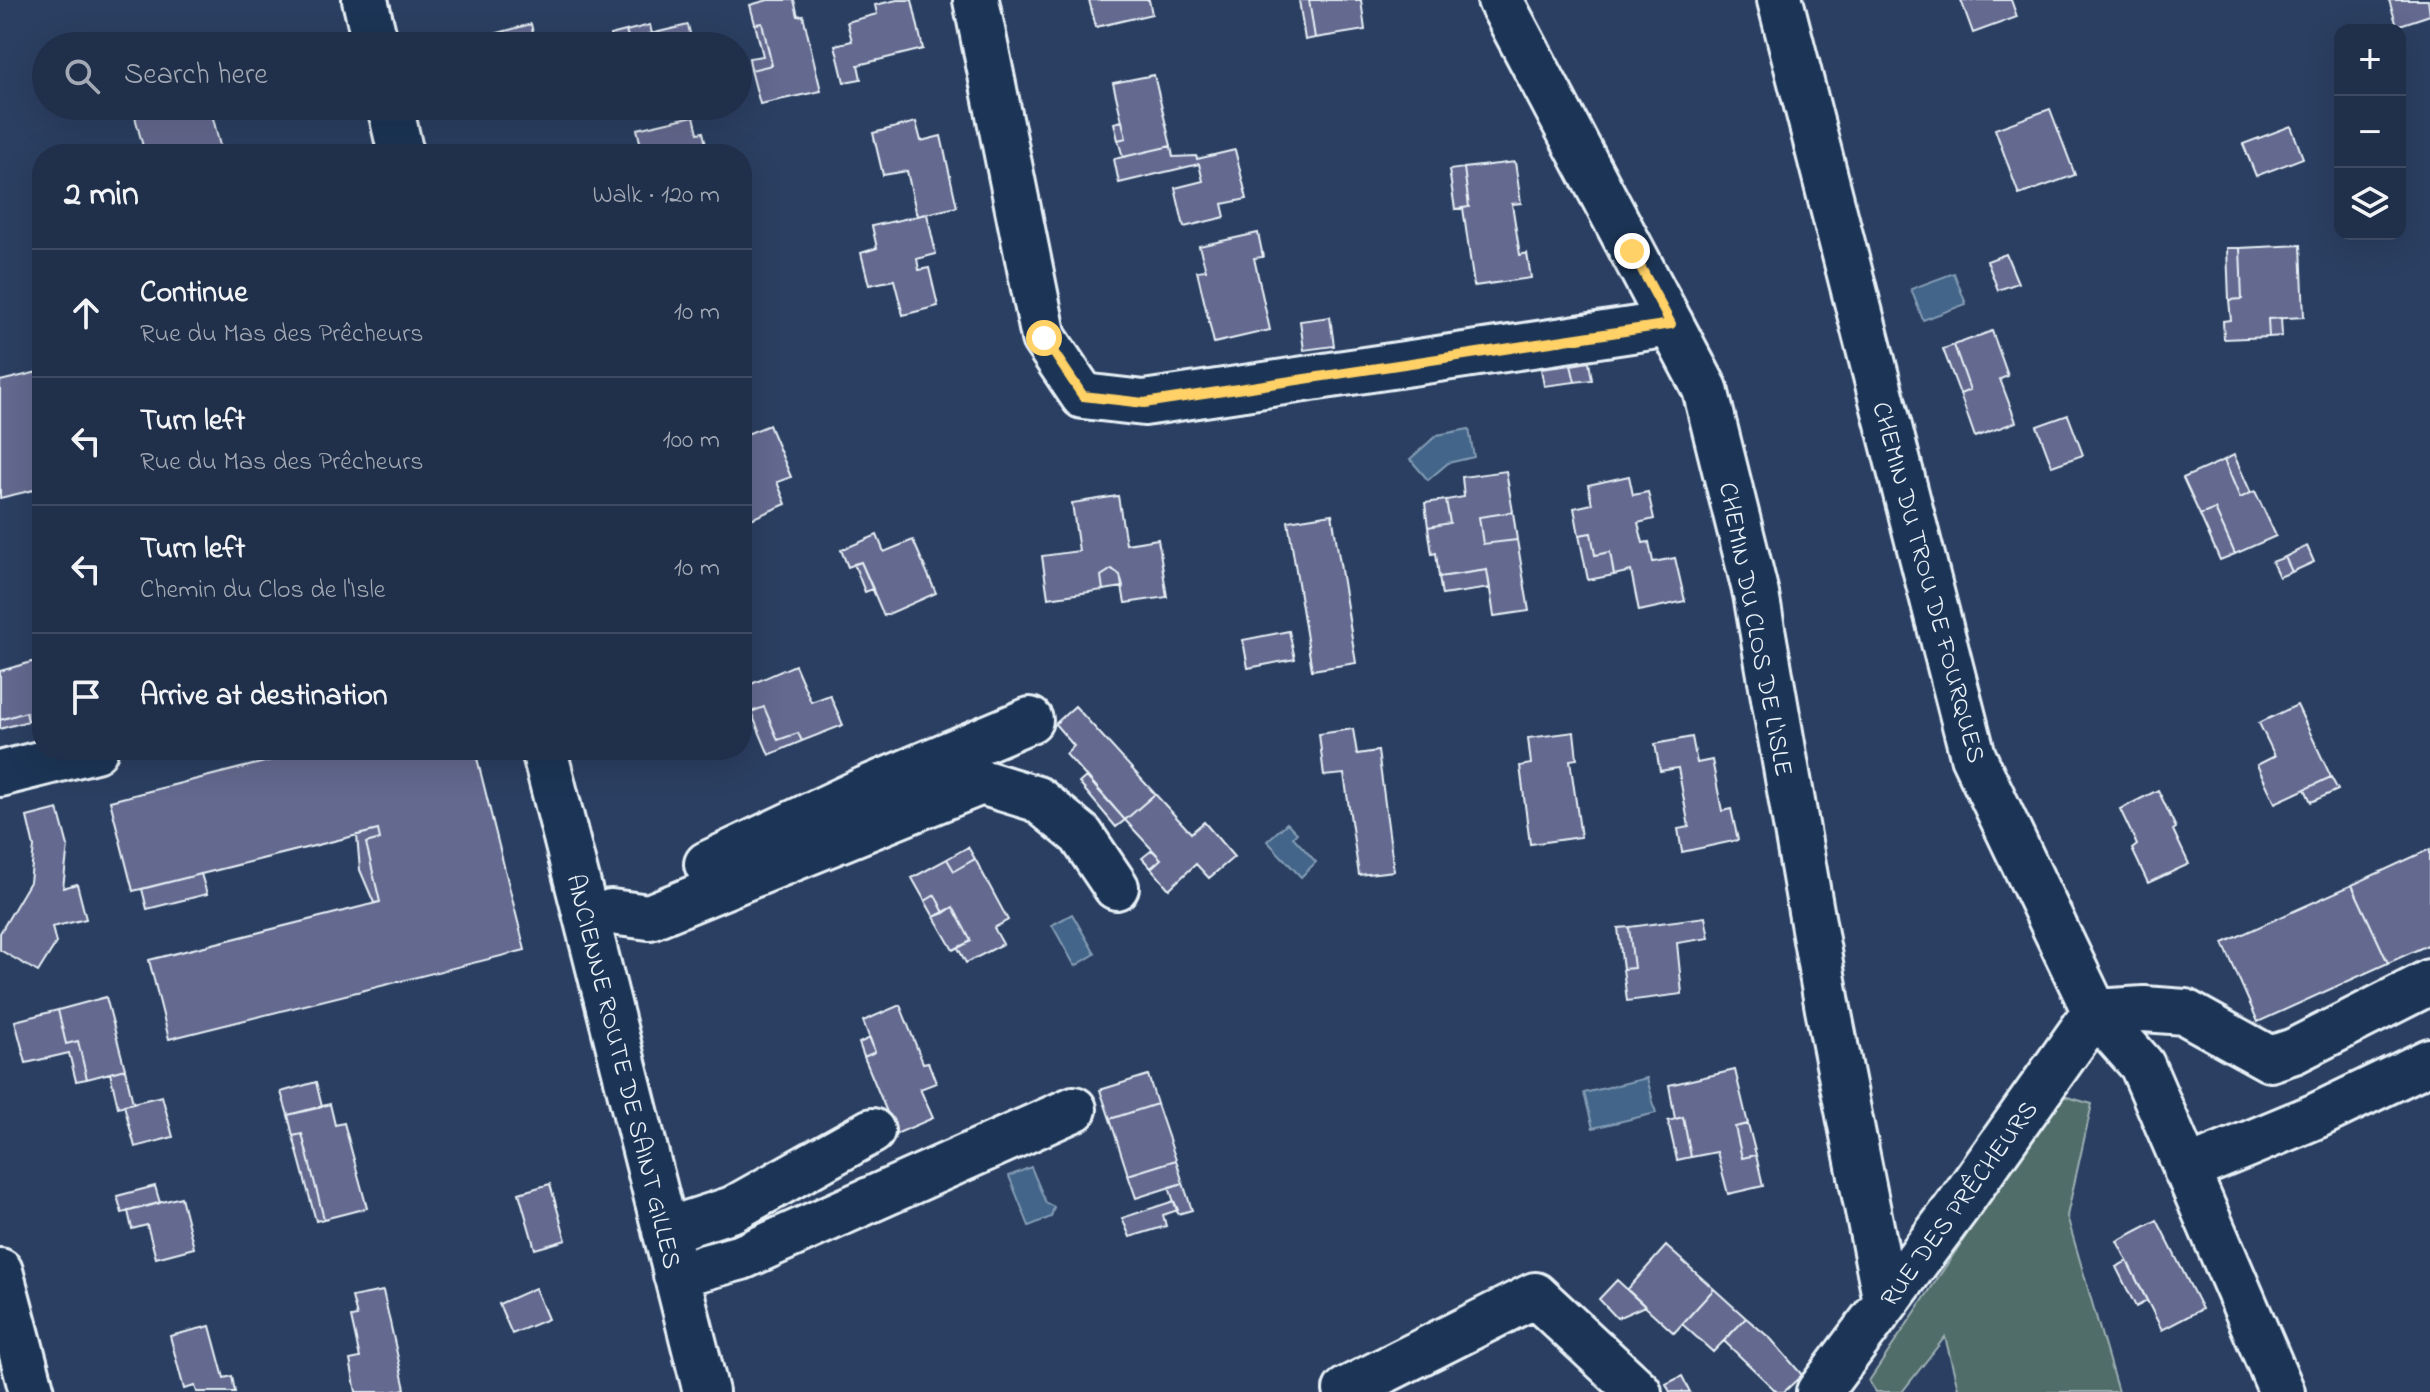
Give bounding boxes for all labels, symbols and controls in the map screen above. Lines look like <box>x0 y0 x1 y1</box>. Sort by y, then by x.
map controls <box>2334 24 2406 240</box>
button: + <box>2334 24 2406 96</box>
search box <box>32 32 752 120</box>
icon: search <box>60 54 104 98</box>
text: Search here <box>124 54 268 98</box>
button: − <box>2334 96 2406 168</box>
button: layers <box>2334 168 2406 240</box>
text: 2 min <box>64 171 139 221</box>
text: Walk · 120 m <box>592 177 720 215</box>
route end <box>1614 233 1650 269</box>
text: Continue <box>140 272 248 316</box>
icon: ahead <box>64 291 108 335</box>
text: 10 m <box>674 294 720 332</box>
text: Rue du Mas des Prêcheurs <box>140 316 424 354</box>
route start <box>1026 320 1062 356</box>
street label: CHEMIN DU TROU DE FOURQUES <box>1861 398 1994 768</box>
text: Turn left <box>140 400 245 444</box>
icon: left <box>64 419 108 463</box>
text: 100 m <box>663 422 720 460</box>
text: Rue du Mas des Prêcheurs <box>140 444 424 482</box>
street label: CHEMIN DU CLOS DE L'ISLE <box>1707 479 1801 780</box>
text: Turn left <box>140 528 245 572</box>
icon: left <box>64 547 108 591</box>
text: 10 m <box>674 550 720 588</box>
text: Chemin du Clos de l'Isle <box>140 572 385 610</box>
icon: arrive <box>64 675 108 719</box>
text: Arrive at destination <box>140 675 388 719</box>
street label: ANCIENNE ROUTE DE SAINT GILLES <box>555 870 690 1273</box>
street label: RUE DES PRÊCHEURS <box>1872 1094 2049 1316</box>

